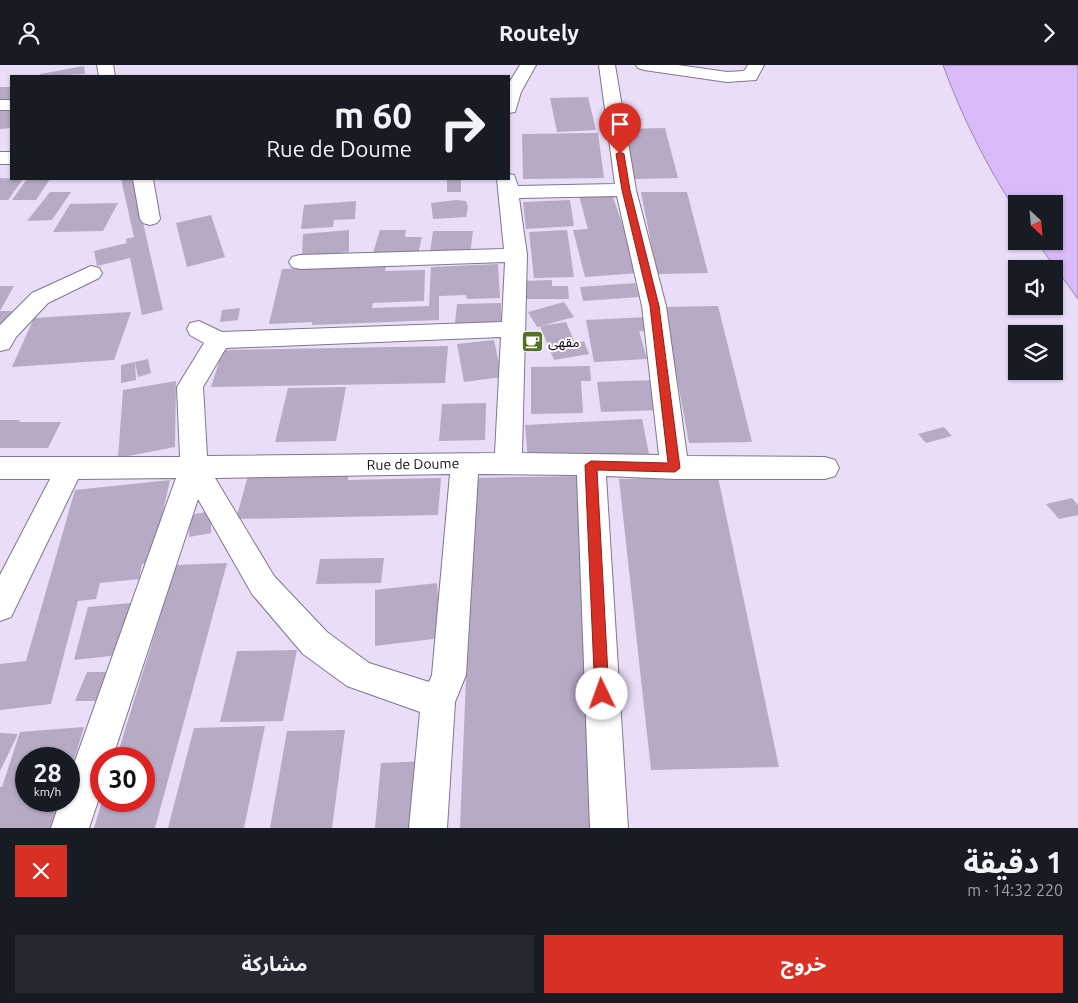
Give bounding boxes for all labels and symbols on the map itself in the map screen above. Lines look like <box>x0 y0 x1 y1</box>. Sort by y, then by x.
pin <box>599 103 641 154</box>
north arrow <box>1008 195 1062 250</box>
cafe icon: مقهى <box>520 330 544 354</box>
place label: مقهى <box>548 334 580 351</box>
street label: Rue de Doume <box>367 455 459 473</box>
position arrow <box>575 667 627 719</box>
speed limit sign: 30 <box>90 747 155 812</box>

